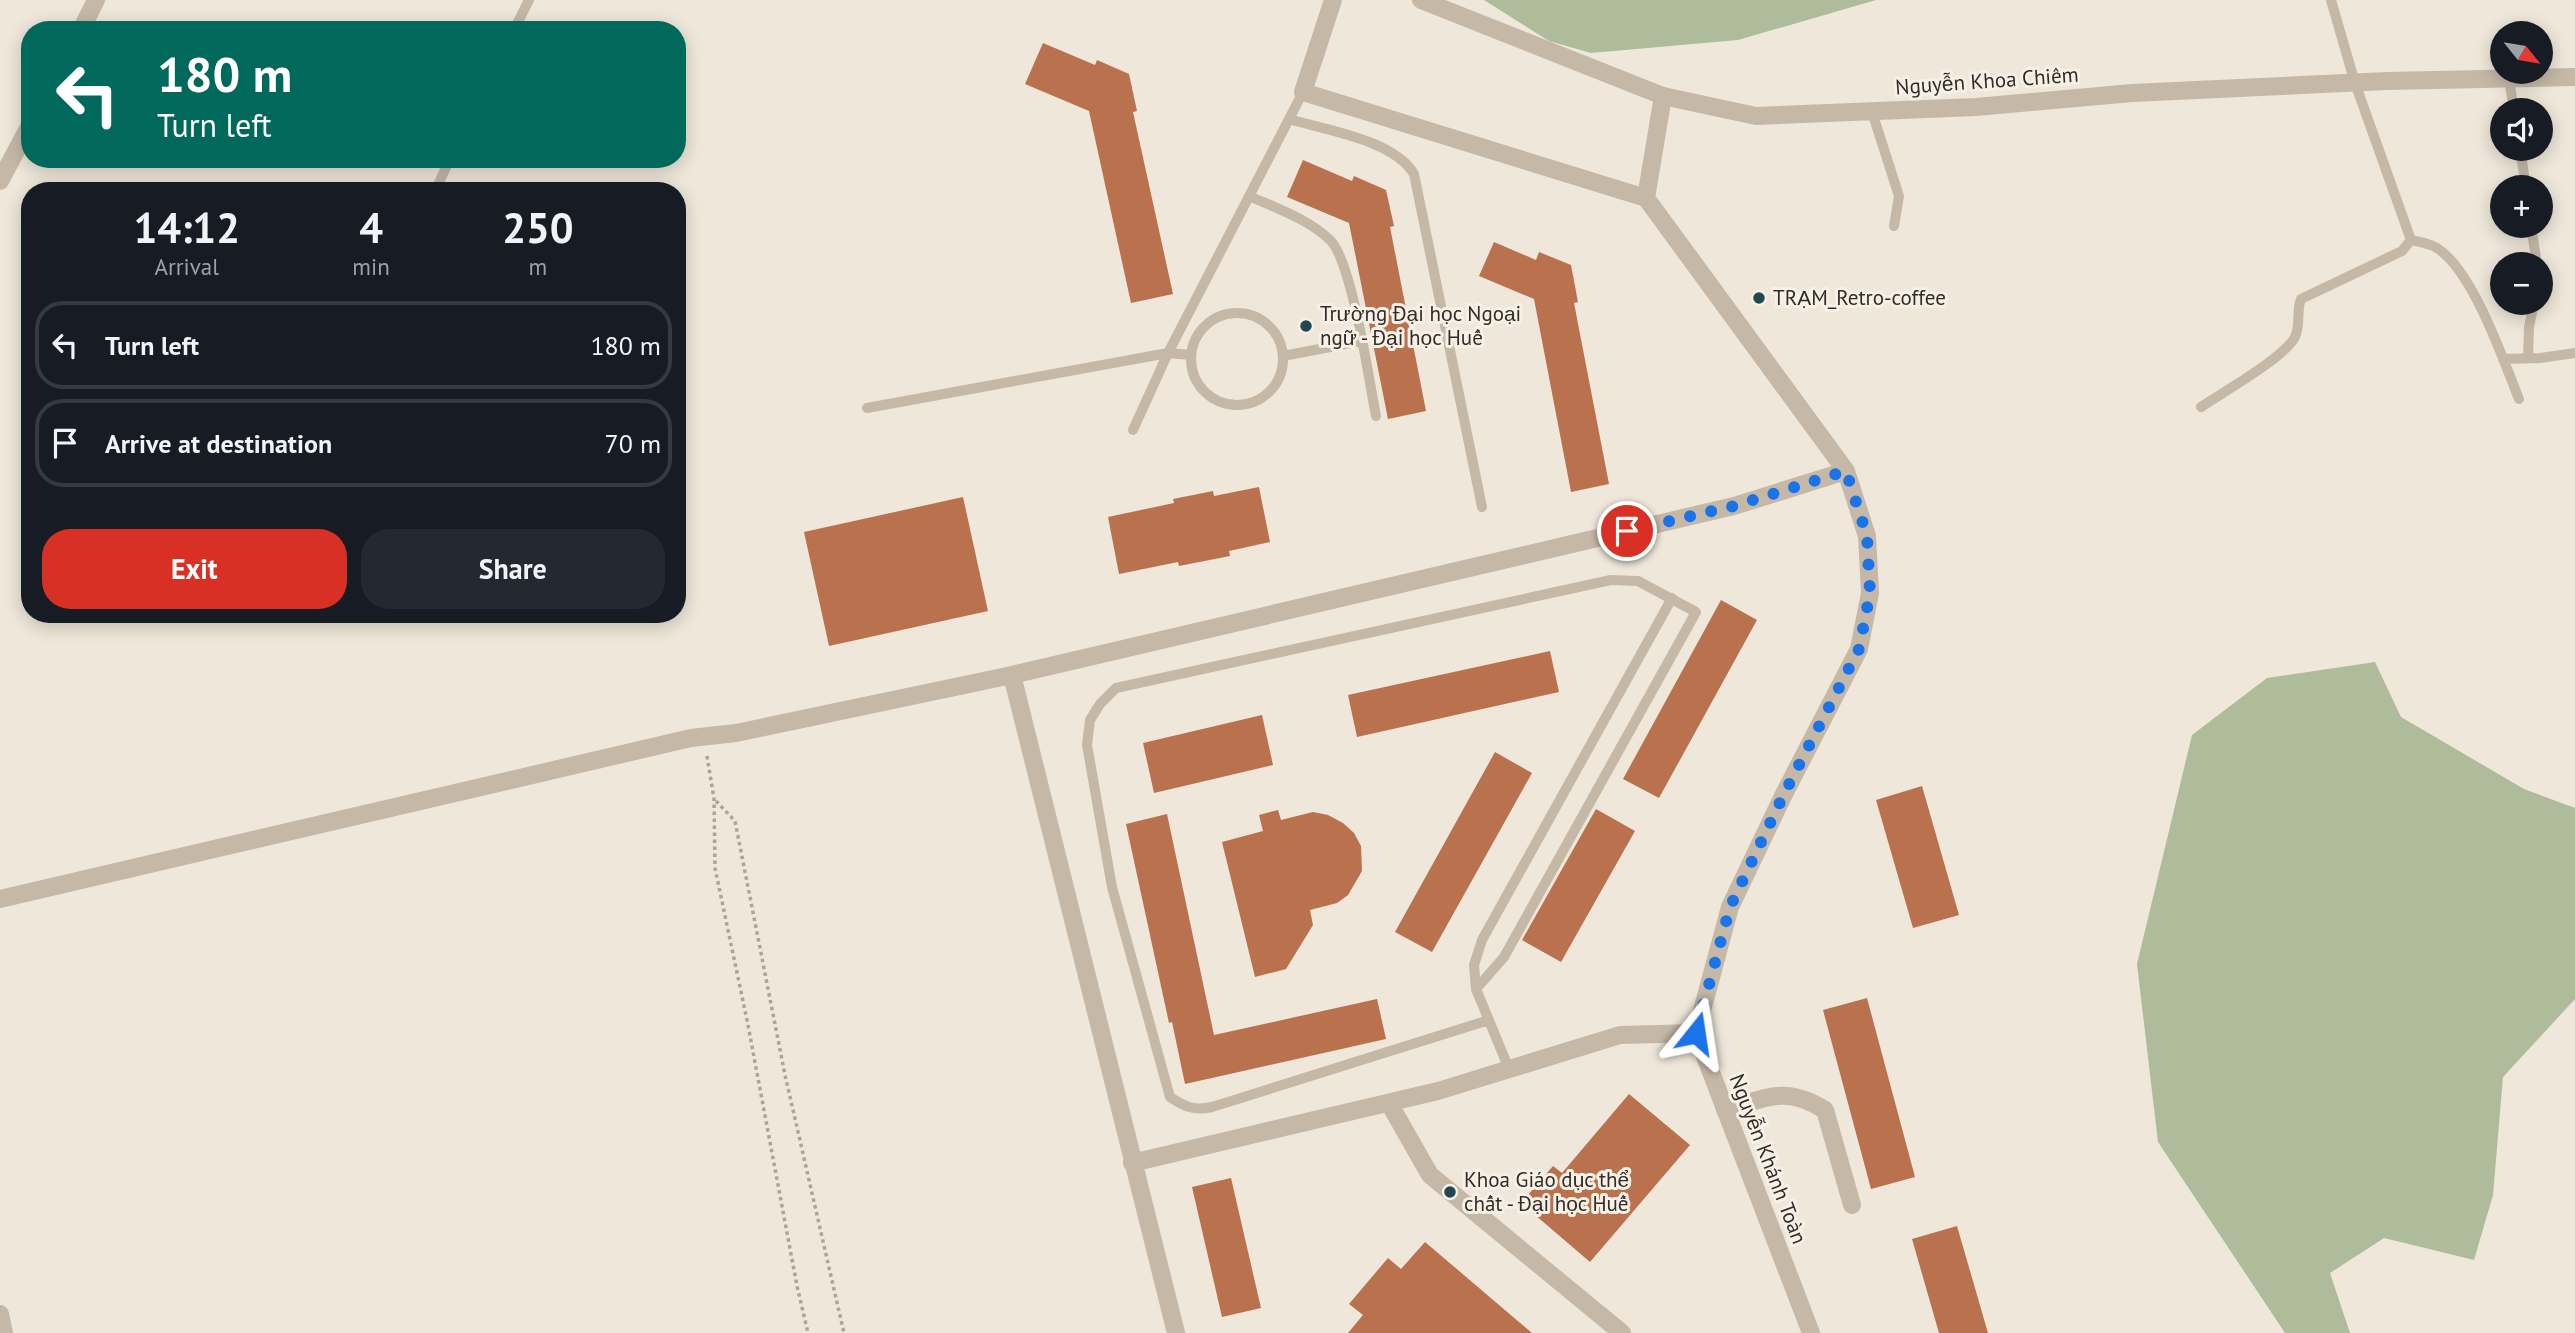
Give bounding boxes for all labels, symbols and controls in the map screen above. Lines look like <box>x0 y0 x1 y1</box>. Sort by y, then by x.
north arrow <box>2490 21 2553 84</box>
map controls <box>2490 21 2553 315</box>
text: 180 m <box>157 42 292 106</box>
icon: left <box>42 49 133 140</box>
street label: Nguyễn Khoa Chiêm <box>1894 61 2080 100</box>
button: sound <box>2490 98 2553 161</box>
text: Turn left <box>157 104 272 146</box>
button: + <box>2490 175 2553 238</box>
text: 14:12 <box>133 200 240 255</box>
text: 4 <box>359 200 383 255</box>
text: 250 <box>502 200 574 255</box>
text: Arrival <box>154 252 219 281</box>
text: min <box>352 252 390 281</box>
text: m <box>529 252 547 281</box>
button: − <box>2490 252 2553 315</box>
place label: TRẠM_Retro-coffee <box>1773 284 1946 311</box>
marker: TRẠM_Retro-coffee <box>1751 290 1767 306</box>
place label: Trường Đại học Ngoại ngữ - Đại học Huế <box>1320 300 1521 351</box>
marker: Trường Đại học Ngoại ngữ - Đại học Huế <box>1298 318 1314 334</box>
icon: left <box>46 326 84 364</box>
text: Turn left <box>105 329 199 362</box>
text: 180 m <box>590 329 661 362</box>
icon: arrive <box>46 424 84 462</box>
text: Arrive at destination <box>105 427 332 460</box>
text: 70 m <box>605 427 661 460</box>
pin <box>1597 501 1657 561</box>
icon: arrive <box>1608 512 1646 550</box>
button: Exit <box>42 529 347 609</box>
button: Share <box>361 529 665 609</box>
position arrow <box>1659 996 1733 1070</box>
street label: Nguyễn Khánh Toàn <box>1724 1070 1813 1248</box>
place label: Khoa Giáo dục thể chất - Đại học Huế <box>1464 1166 1629 1217</box>
marker: Khoa Giáo dục thể chất - Đại học Huế <box>1442 1184 1458 1200</box>

